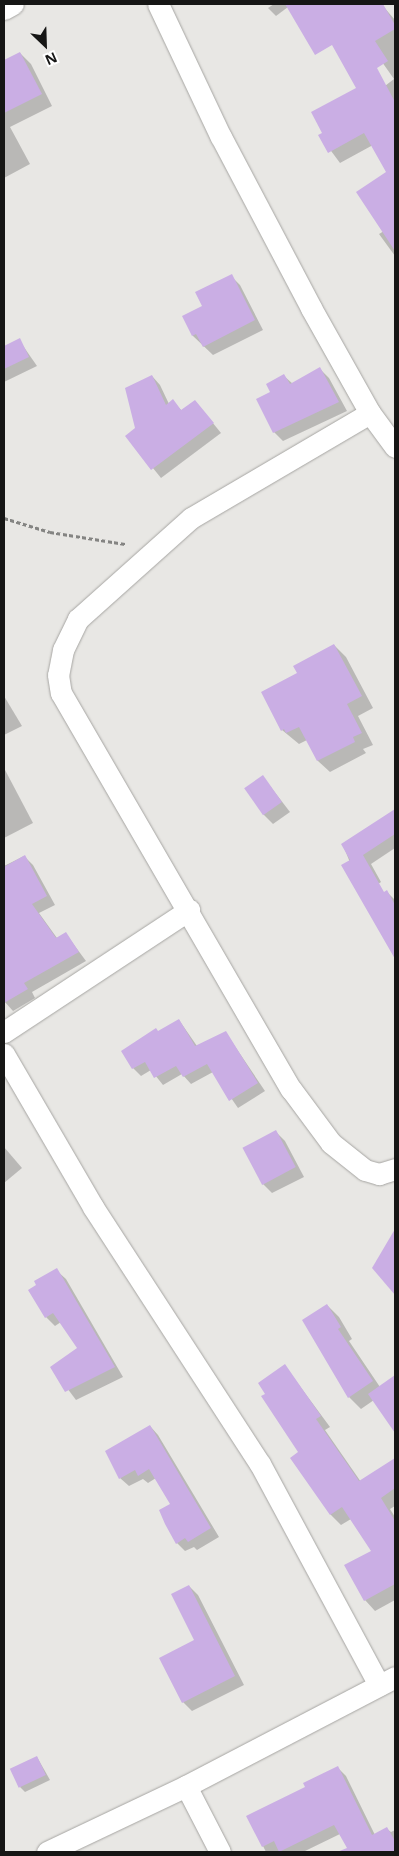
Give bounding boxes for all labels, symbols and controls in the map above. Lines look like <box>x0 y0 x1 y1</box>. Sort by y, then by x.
north arrow <box>20 20 70 70</box>
text: N <box>42 48 60 70</box>

